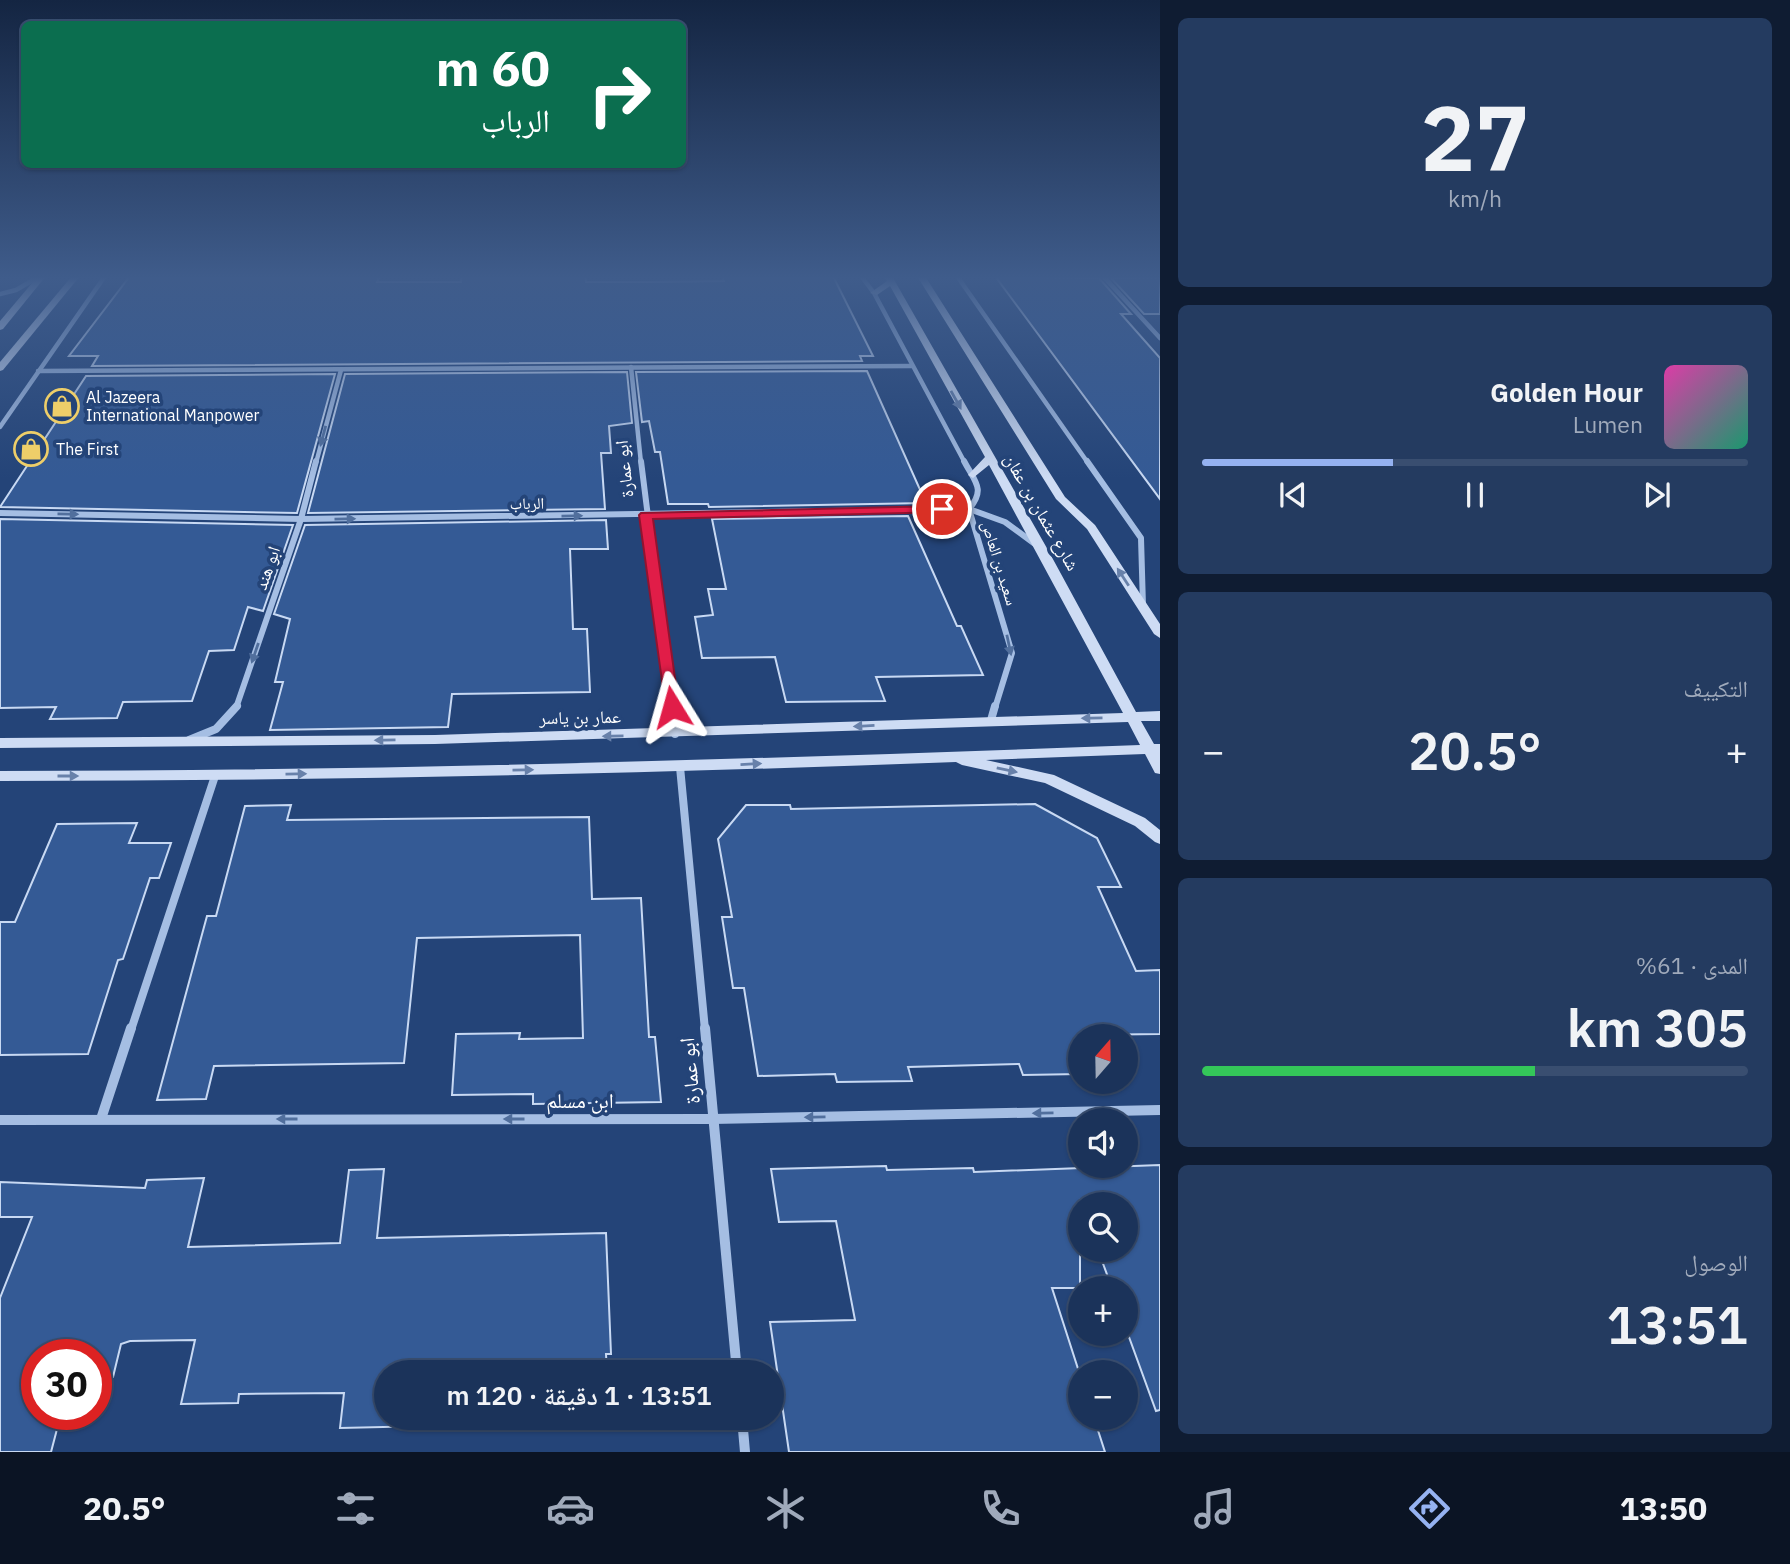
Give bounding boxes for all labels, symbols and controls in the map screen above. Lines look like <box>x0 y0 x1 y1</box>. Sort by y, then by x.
text: 60 m <box>436 36 550 99</box>
icon: right <box>574 49 665 140</box>
text: 27 <box>1420 78 1530 196</box>
text: الرباب <box>481 99 550 141</box>
text: km/h <box>1448 183 1502 213</box>
text: Golden Hour <box>1490 375 1643 409</box>
shop icon: Al Jazeera International Manpower <box>43 387 81 425</box>
place label: Al Jazeera International Manpower <box>86 387 259 425</box>
one-way arrow <box>950 390 962 410</box>
text: Lumen <box>1573 409 1643 439</box>
one-way arrow <box>317 425 328 447</box>
shop icon: The First <box>12 430 50 468</box>
place label: The First <box>56 439 119 459</box>
street label: ابو عمارة <box>610 439 638 499</box>
street label: شارع عثمان بن عفان <box>999 449 1085 575</box>
icon: previous <box>1274 476 1312 514</box>
icon: pause <box>1456 476 1494 514</box>
icon: next <box>1638 476 1676 514</box>
pin <box>912 479 972 539</box>
icon: arrive <box>923 490 961 528</box>
street label: الرباب <box>510 493 544 513</box>
one-way arrow <box>57 509 79 520</box>
one-way arrow <box>561 510 583 522</box>
one-way arrow <box>334 513 356 525</box>
street label: سعيد بن العاص <box>977 518 1022 608</box>
street label: ابو هند <box>249 543 285 593</box>
one-way arrow <box>1117 567 1130 586</box>
one-way arrow <box>1003 634 1014 656</box>
one-way arrow <box>249 642 260 663</box>
position arrow <box>635 670 709 744</box>
text: التكييف <box>1683 673 1748 703</box>
street label: عمار بن ياسر <box>538 705 621 729</box>
one-way arrow <box>1081 712 1103 724</box>
text: 20.5° <box>1408 717 1542 784</box>
one-way arrow <box>853 720 875 731</box>
text: − <box>1202 726 1225 775</box>
text: + <box>1725 726 1748 775</box>
one-way arrow <box>601 730 623 741</box>
one-way arrow <box>374 734 396 746</box>
one-way arrow <box>740 759 762 770</box>
one-way arrow <box>512 764 534 776</box>
one-way arrow <box>996 764 1018 775</box>
one-way arrow <box>285 768 307 780</box>
one-way arrow <box>57 770 79 782</box>
text: المدى · 61% <box>1636 950 1748 980</box>
text: 305 km <box>1567 994 1748 1061</box>
north arrow <box>1068 1024 1138 1094</box>
map controls <box>1068 1024 1138 1430</box>
street label: ابو عمارة <box>672 1036 706 1106</box>
street label: ابن مسلم <box>546 1086 614 1115</box>
one-way arrow <box>1032 1107 1054 1118</box>
button: sound <box>1068 1108 1138 1178</box>
one-way arrow <box>804 1111 826 1123</box>
one-way arrow <box>276 1113 298 1125</box>
one-way arrow <box>503 1113 525 1125</box>
button: search <box>1068 1192 1138 1262</box>
text: الوصول <box>1684 1247 1748 1277</box>
button: + <box>1068 1276 1138 1346</box>
text: 13:51 <box>1607 1291 1748 1358</box>
speed limit sign: 30 <box>21 1339 112 1430</box>
button: − <box>1068 1360 1138 1430</box>
text: 13:51 · 1 دقيقة · 120 m <box>446 1378 712 1412</box>
icon: filters <box>331 1484 380 1533</box>
icon: car <box>546 1484 595 1533</box>
icon: climate <box>761 1484 810 1533</box>
icon: phone <box>976 1484 1025 1533</box>
icon: music <box>1190 1484 1239 1533</box>
icon: directions <box>1405 1484 1454 1533</box>
text: 20.5° <box>83 1487 166 1529</box>
text: 13:50 <box>1620 1487 1707 1529</box>

